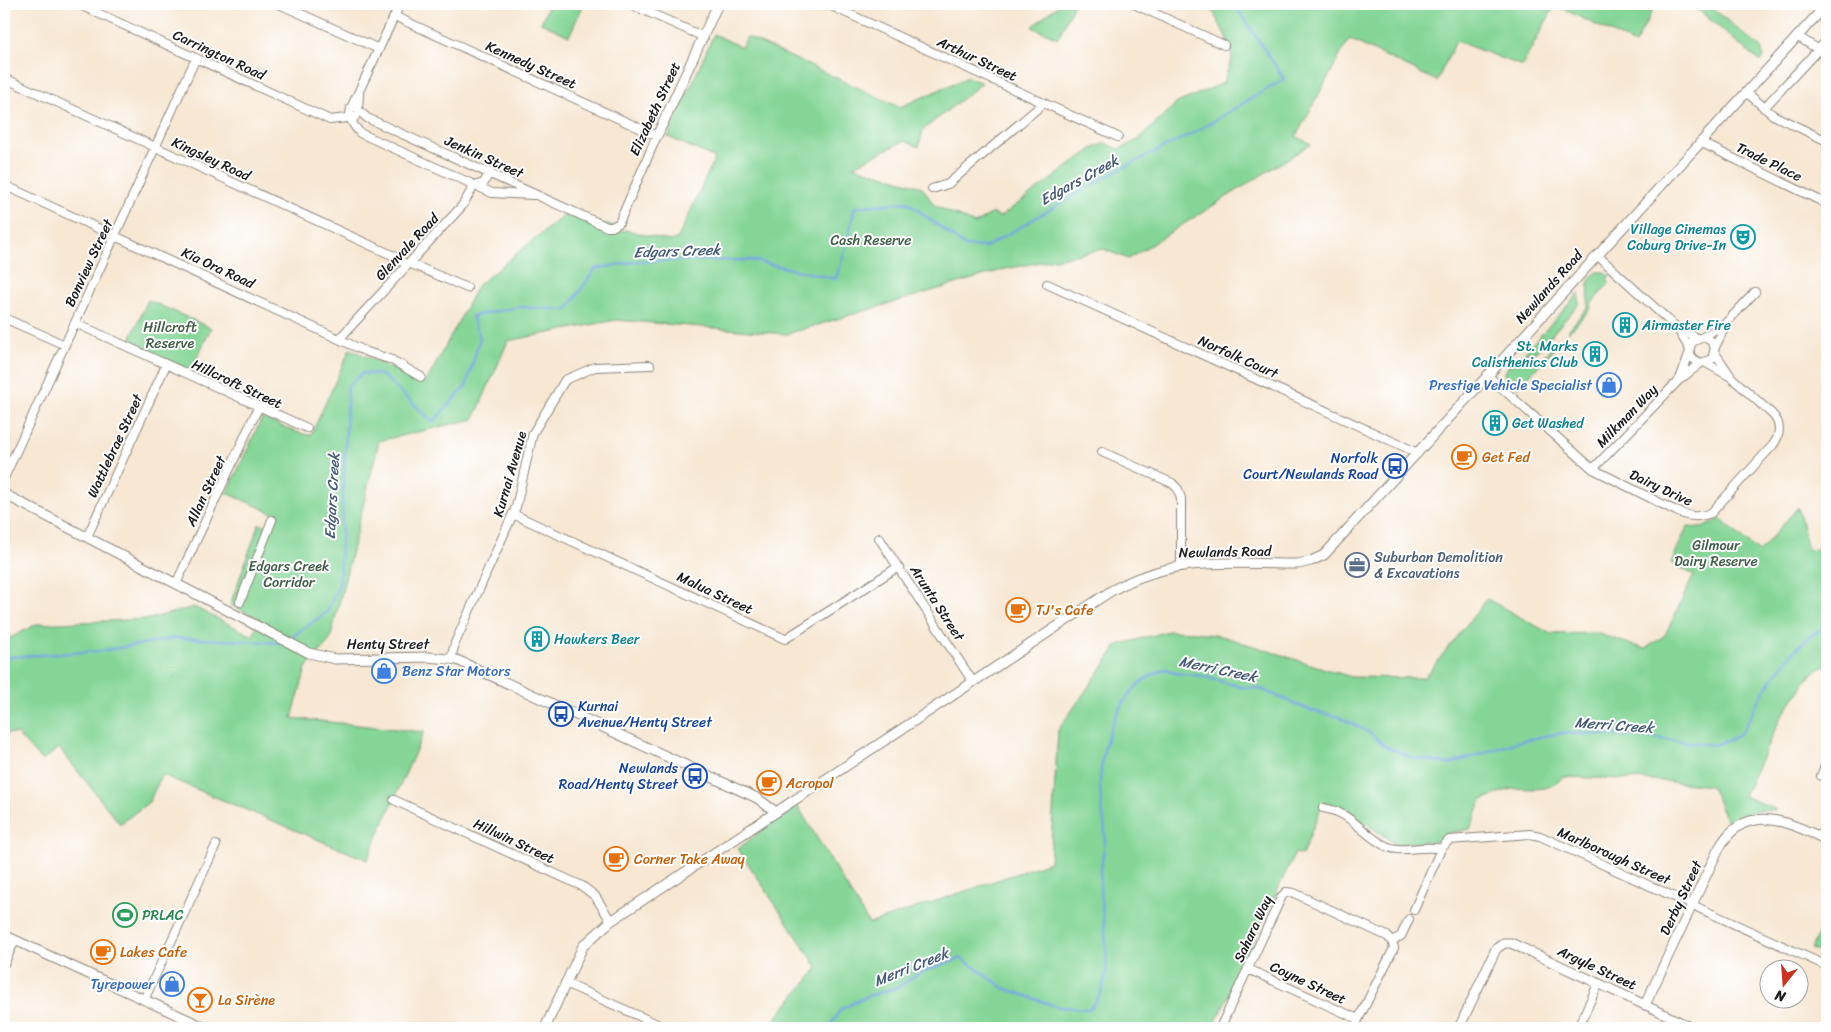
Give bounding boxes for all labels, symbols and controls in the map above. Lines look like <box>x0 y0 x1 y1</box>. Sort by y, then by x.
street label: Carrington Road <box>168 23 271 88</box>
street label: Arthur Street <box>932 29 1021 88</box>
street label: Kennedy Street <box>481 34 581 96</box>
street label: Elizabeth Street <box>622 58 688 160</box>
street label: Jenkin Street <box>440 128 529 186</box>
street label: Kingsley Road <box>167 130 256 189</box>
street label: Trade Place <box>1732 135 1806 189</box>
water label: Edgars Creek <box>1035 147 1124 212</box>
street label: Glenvale Road <box>369 206 446 287</box>
street label: Bonview Street <box>58 214 121 311</box>
place label: Village Cinemas Coburg Drive-In <box>1627 217 1726 258</box>
theatre icon: Village Cinemas Coburg Drive-In <box>1730 224 1756 250</box>
park label: Cash Reserve <box>831 228 911 253</box>
water label: Edgars Creek <box>633 236 722 266</box>
street label: Kia Ora Road <box>177 240 260 297</box>
street label: Newlands Road <box>1509 243 1590 330</box>
building icon: Airmaster Fire <box>1612 312 1638 338</box>
place label: Airmaster Fire <box>1641 313 1731 338</box>
park label: Hillcroft Reserve <box>143 315 197 356</box>
street label: Norfolk Court <box>1194 328 1283 386</box>
place label: St. Marks Calisthenics Club <box>1472 334 1579 375</box>
building icon: St. Marks Calisthenics Club <box>1582 341 1608 367</box>
street label: Hillcroft Street <box>187 352 287 416</box>
shop icon: Prestige Vehicle Specialist <box>1596 372 1622 398</box>
place label: Prestige Vehicle Specialist <box>1429 373 1593 398</box>
street label: Milkman Way <box>1590 378 1665 454</box>
street label: Wattlebrae Street <box>80 389 151 502</box>
building icon: Get Washed <box>1482 410 1508 436</box>
place label: Get Washed <box>1512 411 1585 436</box>
street label: Kurnai Avenue <box>486 428 534 520</box>
cafe icon: Get Fed <box>1451 444 1477 470</box>
place label: Get Fed <box>1482 445 1532 470</box>
place label: Norfolk Court/Newlands Road <box>1243 446 1380 487</box>
street label: Allan Street <box>178 450 234 531</box>
water label: Edgars Creek <box>317 451 347 540</box>
bus stop icon: Norfolk Court/Newlands Road <box>1382 453 1408 479</box>
street label: Dairy Drive <box>1625 462 1697 514</box>
park label: Gilmour Dairy Reserve <box>1674 533 1758 574</box>
street label: Newlands Road <box>1179 539 1273 565</box>
place label: Suburban Demolition & Excavations <box>1374 545 1503 586</box>
office icon: Suburban Demolition & Excavations <box>1344 552 1370 578</box>
park label: Edgars Creek Corridor <box>249 554 329 595</box>
street label: Arunta Street <box>902 559 972 647</box>
street label: Malua Street <box>673 564 757 622</box>
cafe icon: TJ's Cafe <box>1005 597 1031 623</box>
place label: TJ's Cafe <box>1036 598 1094 623</box>
building icon: Hawkers Beer <box>524 626 550 652</box>
place label: Hawkers Beer <box>554 627 641 652</box>
street label: Henty Street <box>347 632 430 657</box>
water label: Merri Creek <box>1177 648 1261 690</box>
shop icon: Benz Star Motors <box>371 658 397 684</box>
place label: Benz Star Motors <box>402 659 511 684</box>
place label: Kurnai Avenue/Henty Street <box>577 694 713 735</box>
bus stop icon: Kurnai Avenue/Henty Street <box>548 701 574 727</box>
water label: Merri Creek <box>1574 709 1656 741</box>
place label: Newlands Road/Henty Street <box>559 756 679 797</box>
bus stop icon: Newlands Road/Henty Street <box>682 763 708 789</box>
cafe icon: Acropol <box>756 770 782 796</box>
place label: Acropol <box>785 771 835 796</box>
street label: Hillwin Street <box>469 811 559 871</box>
street label: Marlborough Street <box>1553 820 1676 893</box>
cafe icon: Corner Take Away <box>603 846 629 872</box>
place label: Corner Take Away <box>634 847 745 872</box>
street label: Derby Street <box>1653 855 1710 940</box>
street label: Sahara Way <box>1227 891 1280 967</box>
sports icon: PRLAC <box>112 902 138 928</box>
place label: PRLAC <box>142 903 184 928</box>
street label: Argyle Street <box>1552 938 1641 997</box>
cafe icon: Lakes Cafe <box>90 939 116 965</box>
water label: Merri Creek <box>870 939 954 994</box>
place label: Lakes Cafe <box>120 940 187 965</box>
street label: Coyne Street <box>1266 954 1350 1012</box>
north arrow <box>1758 960 1808 1010</box>
shop icon: Tyrepower <box>159 971 185 997</box>
place label: Tyrepower <box>91 972 155 997</box>
text: N <box>1772 982 1790 1010</box>
bar icon: La Sirène <box>187 987 213 1013</box>
place label: La Sirène <box>218 988 275 1013</box>

